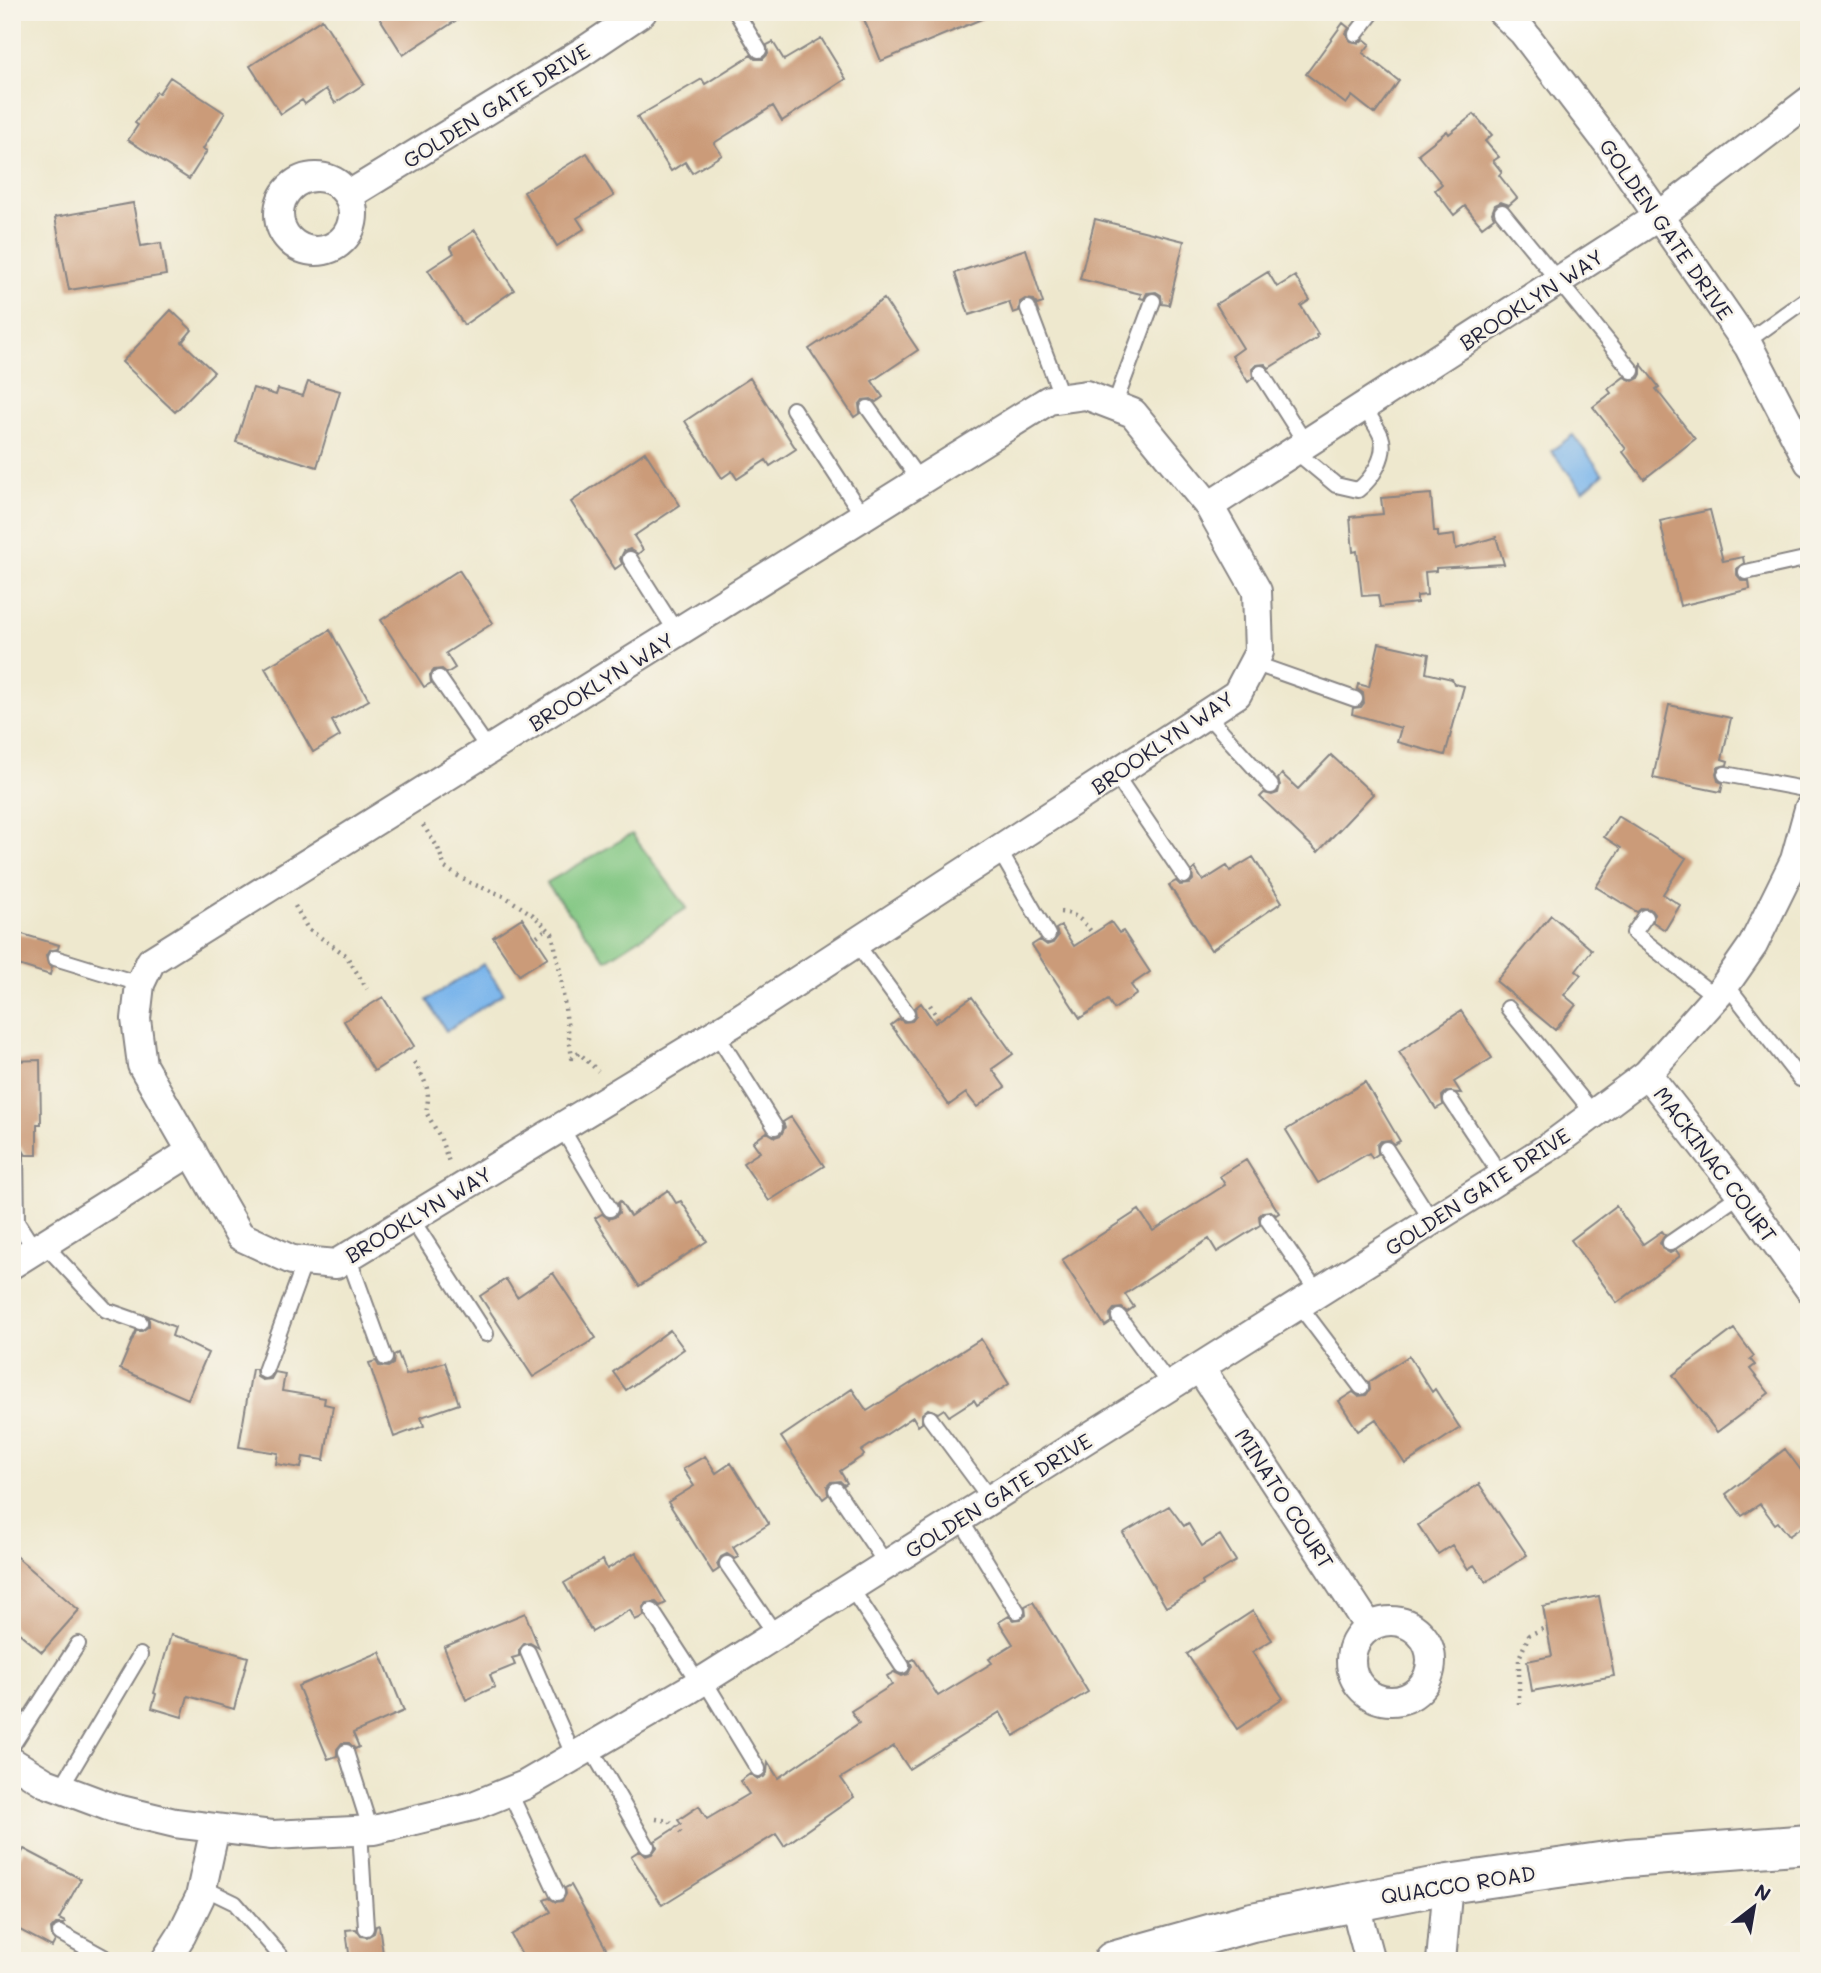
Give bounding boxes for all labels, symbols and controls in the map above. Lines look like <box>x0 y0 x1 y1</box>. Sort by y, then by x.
street label: GOLDEN GATE DRIVE <box>398 37 594 173</box>
street label: GOLDEN GATE DRIVE <box>1594 133 1740 325</box>
street label: BROOKLYN WAY <box>1454 242 1608 356</box>
street label: BROOKLYN WAY <box>523 625 679 737</box>
street label: BROOKLYN WAY <box>1086 684 1238 800</box>
street label: MACKINAC COURT <box>1649 1081 1783 1247</box>
street label: GOLDEN GATE DRIVE <box>1379 1121 1575 1261</box>
street label: BROOKLYN WAY <box>340 1160 496 1268</box>
street label: MINATO COURT <box>1230 1423 1340 1573</box>
street label: GOLDEN GATE DRIVE <box>900 1427 1096 1563</box>
street label: QUACCO ROAD <box>1379 1858 1537 1910</box>
north arrow <box>1720 1871 1790 1941</box>
text: N <box>1750 1878 1776 1906</box>

